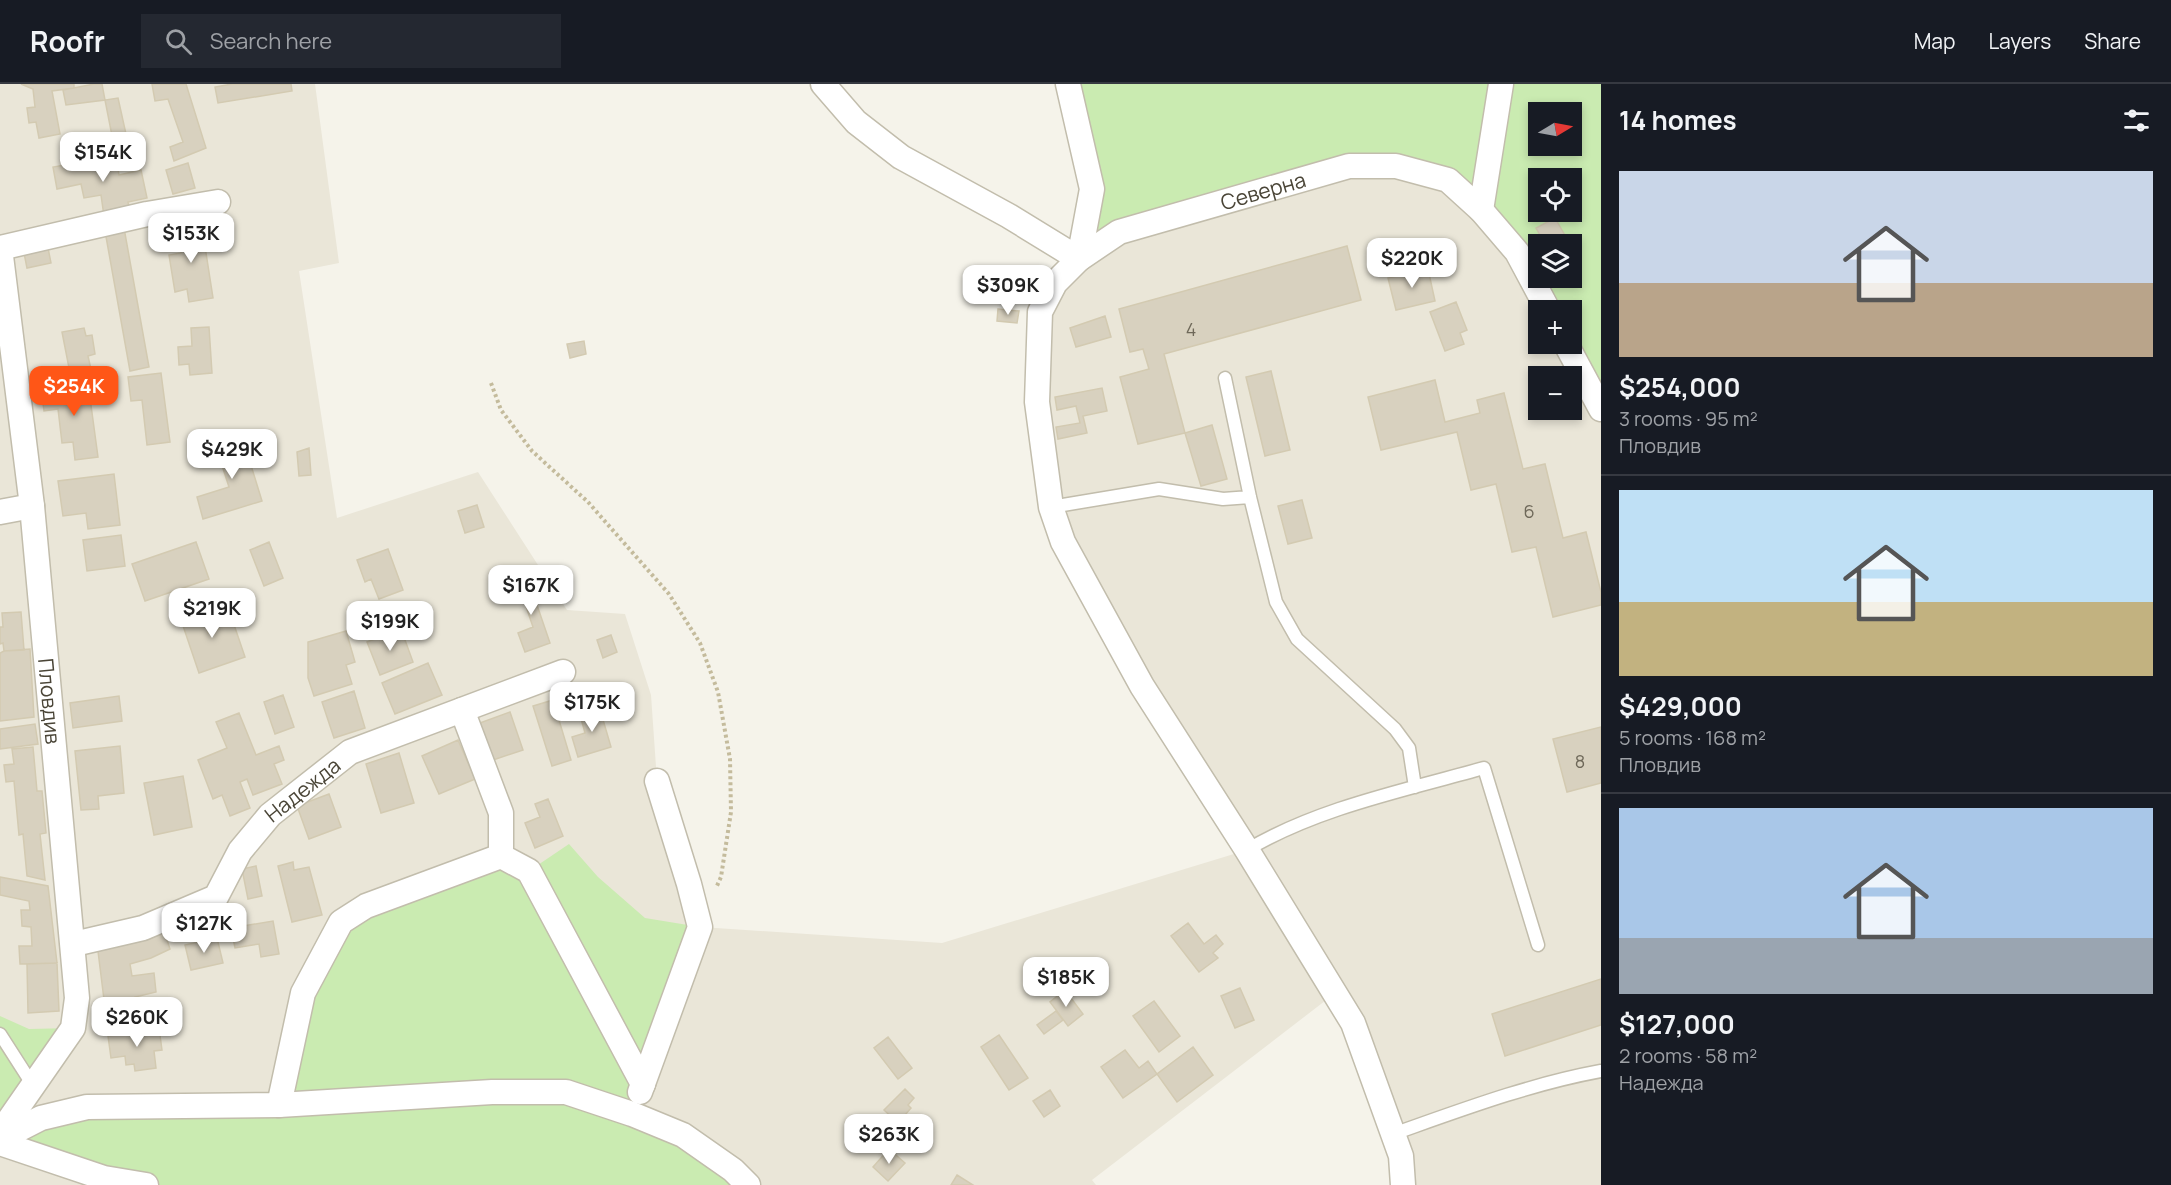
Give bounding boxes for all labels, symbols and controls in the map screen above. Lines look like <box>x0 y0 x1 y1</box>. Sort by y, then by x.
search box <box>141 14 561 68</box>
text: Roofr <box>30 22 105 60</box>
icon: search <box>162 25 195 58</box>
text: Search here <box>210 26 332 56</box>
text: Map <box>1914 27 1955 55</box>
text: Layers <box>1988 27 2051 55</box>
text: Share <box>2084 27 2141 55</box>
north arrow <box>1528 102 1582 156</box>
map controls <box>1528 102 1582 420</box>
text: 14 homes <box>1619 102 1737 138</box>
icon: filters <box>2120 104 2153 137</box>
pin: $154K <box>61 132 145 183</box>
text: $154K <box>74 138 132 165</box>
street label: Северна <box>1217 165 1309 216</box>
button: locate <box>1528 168 1582 222</box>
icon: home <box>1832 210 1940 318</box>
pin: $153K <box>149 213 233 264</box>
text: $153K <box>162 219 220 246</box>
button: layers <box>1528 234 1582 288</box>
pin: $220K <box>1370 238 1454 289</box>
text: $220K <box>1381 244 1443 271</box>
pin: $309K <box>966 265 1050 316</box>
text: $309K <box>977 271 1039 298</box>
button: + <box>1528 300 1582 354</box>
house number: 4 <box>1186 317 1196 341</box>
pin: $254K <box>32 366 116 417</box>
button: − <box>1528 366 1582 420</box>
text: $254,000 <box>1619 369 1741 405</box>
text: $254K <box>43 372 105 399</box>
text: 3 rooms · 95 m² <box>1619 405 1758 432</box>
pin: $429K <box>190 429 274 480</box>
text: Пловдив <box>1619 432 1701 459</box>
text: $429K <box>201 435 263 462</box>
house number: 6 <box>1523 499 1535 523</box>
icon: home <box>1832 529 1940 637</box>
pin: $167K <box>489 565 573 616</box>
text: $167K <box>502 571 560 598</box>
pin: $219K <box>170 588 254 639</box>
text: $219K <box>183 594 241 621</box>
pin: $199K <box>348 601 432 652</box>
text: $199K <box>360 607 420 634</box>
street label: Пловдив <box>32 657 68 745</box>
pin: $175K <box>550 682 634 733</box>
text: $175K <box>564 688 620 715</box>
text: $429,000 <box>1619 688 1742 724</box>
text: 5 rooms · 168 m² <box>1619 724 1766 751</box>
house number: 8 <box>1575 749 1585 773</box>
street label: Надежда <box>259 751 346 828</box>
text: Пловдив <box>1619 751 1701 778</box>
icon: home <box>1832 847 1940 955</box>
pin: $127K <box>162 903 246 954</box>
text: $127K <box>176 909 232 936</box>
pin: $185K <box>1024 957 1108 1008</box>
text: $185K <box>1037 963 1095 990</box>
pin: $260K <box>95 997 179 1048</box>
text: $260K <box>106 1003 169 1030</box>
text: $127,000 <box>1619 1006 1735 1042</box>
text: 2 rooms · 58 m² <box>1619 1042 1757 1069</box>
text: Надежда <box>1619 1069 1704 1096</box>
pin: $263K <box>847 1114 931 1165</box>
text: $263K <box>858 1120 920 1147</box>

